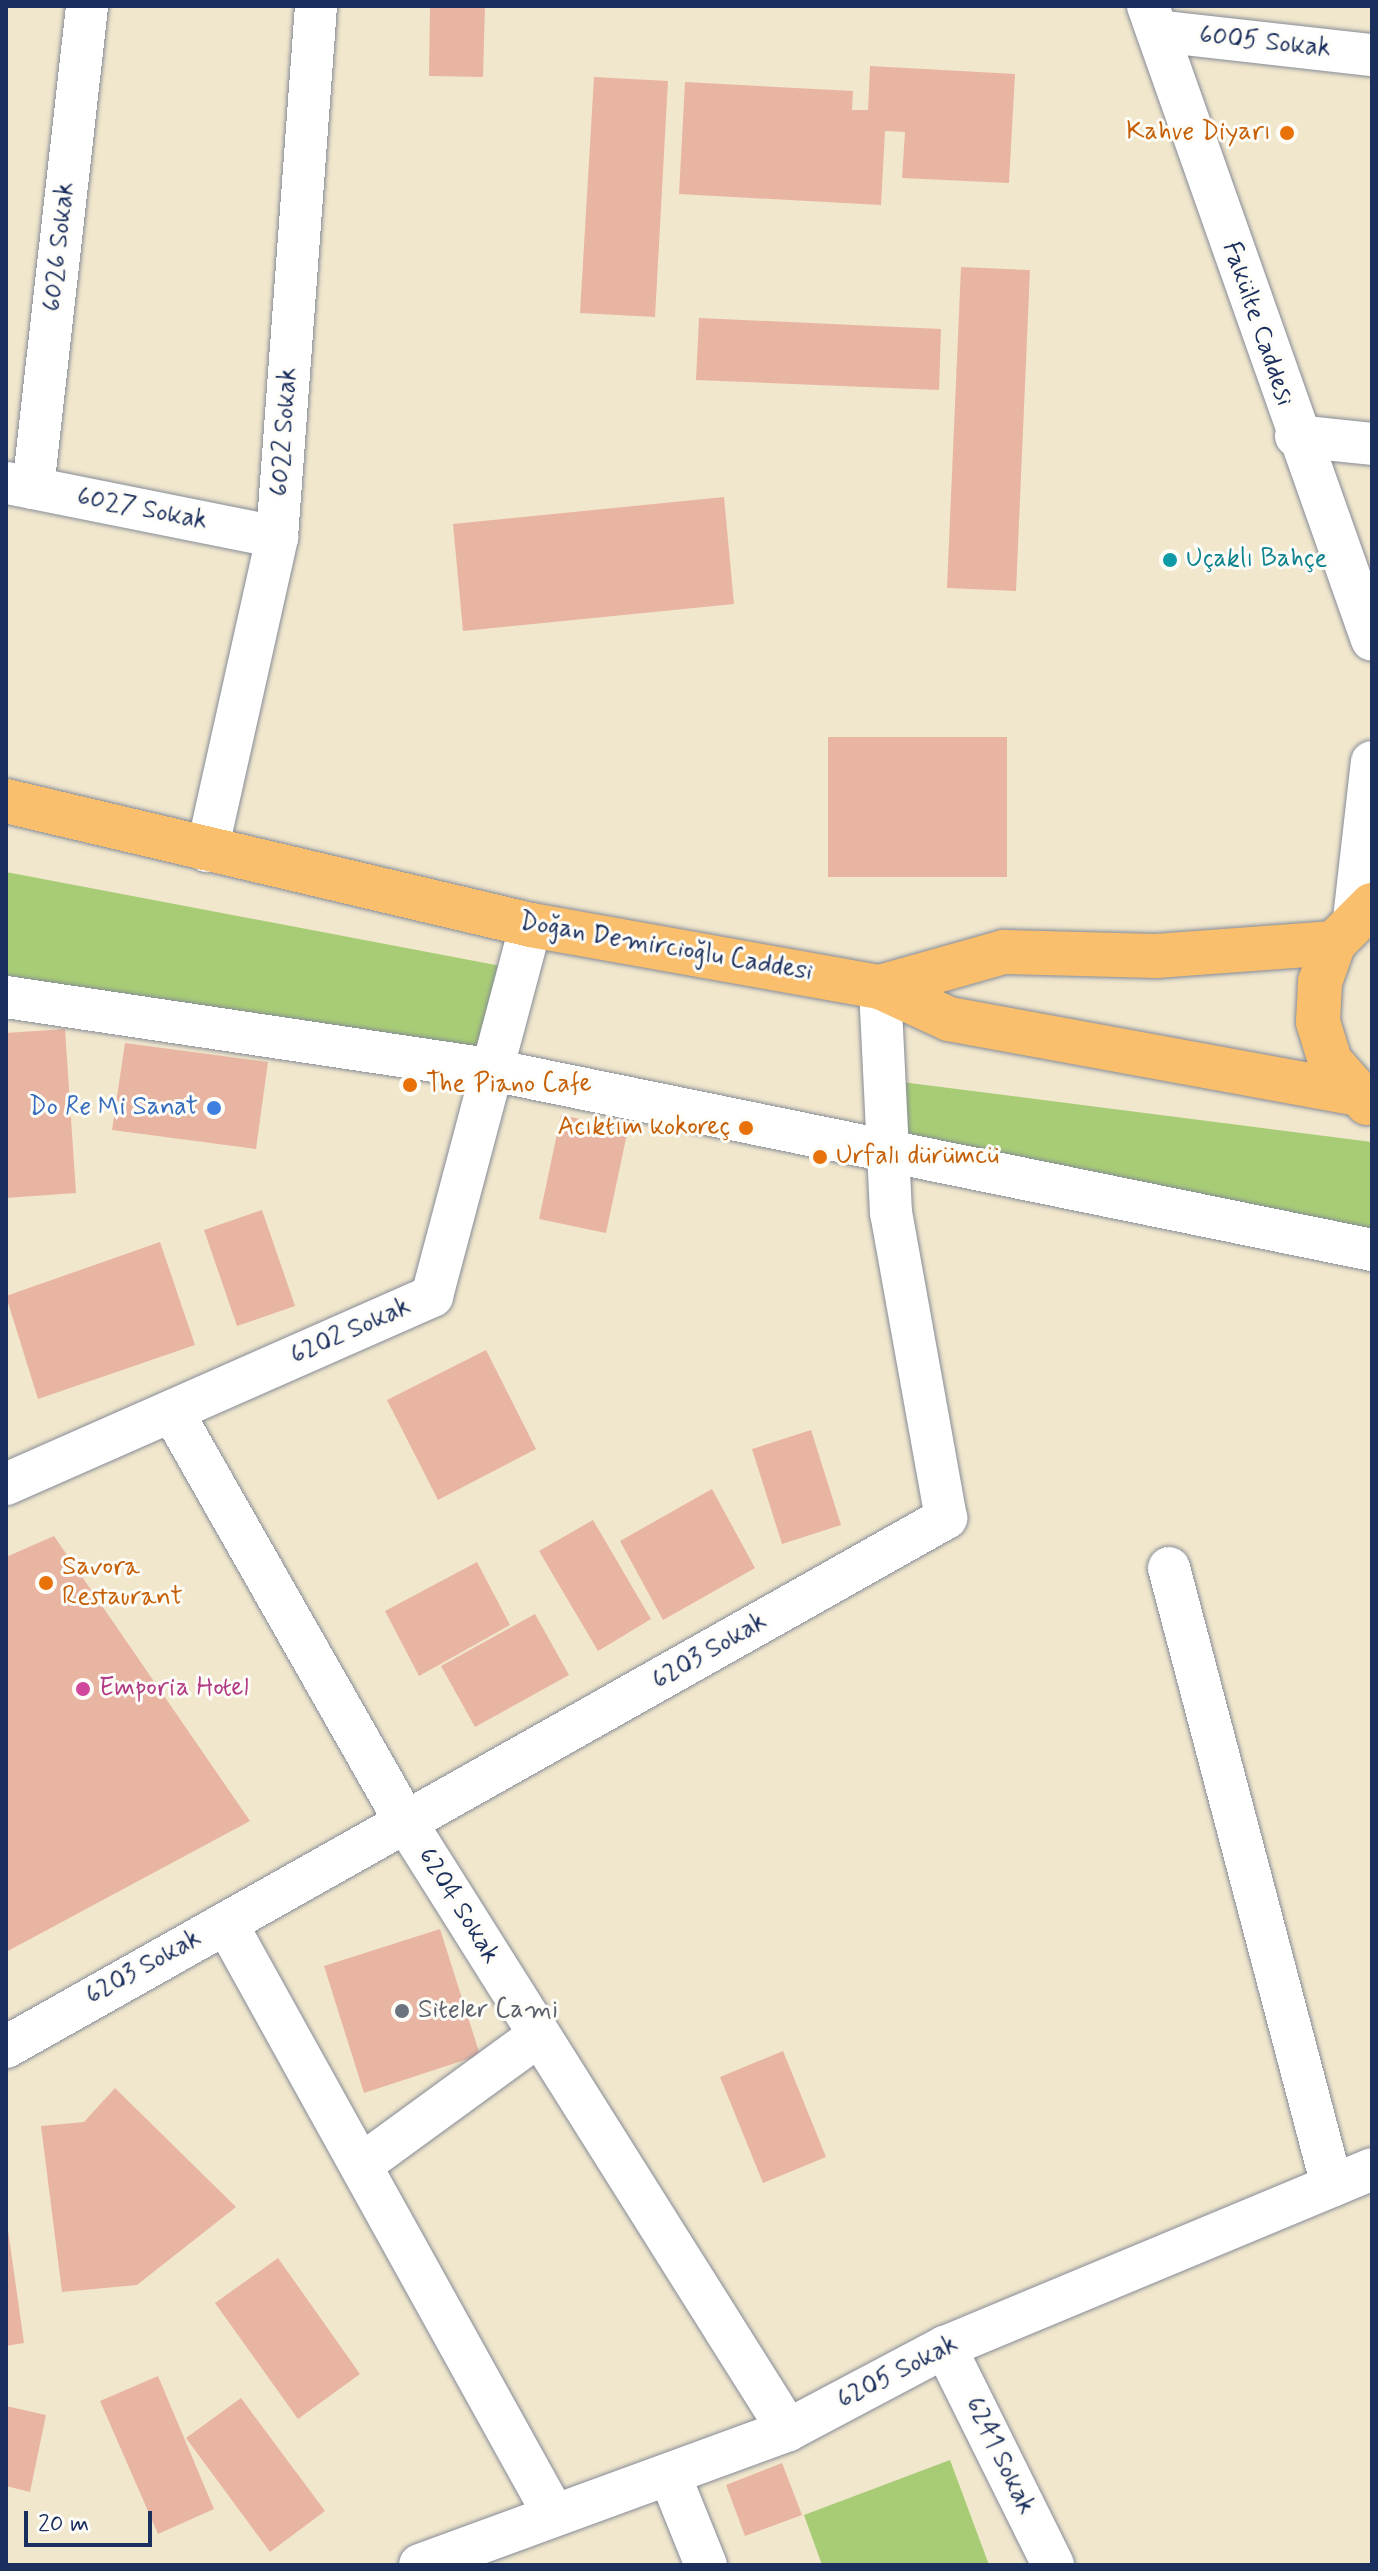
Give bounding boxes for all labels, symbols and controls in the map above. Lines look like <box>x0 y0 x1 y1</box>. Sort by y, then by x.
street label: 6005 Sokak <box>1198 21 1332 65</box>
place label: Kahve Diyarı <box>1127 117 1271 149</box>
marker: Kahve Diyarı <box>1278 124 1296 142</box>
street label: 6026 Sokak <box>38 181 82 313</box>
street label: Fakülte Caddesi <box>1213 235 1301 413</box>
street label: 6022 Sokak <box>265 366 305 498</box>
street label: 6027 Sokak <box>74 482 210 538</box>
place label: Uçaklı Bahçe <box>1186 544 1327 576</box>
marker: Uçaklı Bahçe <box>1161 551 1179 569</box>
street label: Doğan Demircioğlu Caddesi <box>516 907 816 989</box>
place label: The Piano Cafe <box>426 1069 591 1101</box>
marker: The Piano Cafe <box>401 1076 419 1094</box>
place label: Do Re Mi Sanat <box>26 1092 198 1124</box>
marker: Do Re Mi Sanat <box>205 1099 223 1117</box>
place label: Acıktım kokoreç <box>556 1112 730 1144</box>
marker: Acıktım kokoreç <box>737 1119 755 1137</box>
place label: Urfalı dürümcü <box>836 1141 999 1173</box>
marker: Urfalı dürümcü <box>811 1148 829 1166</box>
street label: 6202 Sokak <box>286 1292 416 1372</box>
place label: Savora Restaurant <box>62 1552 183 1614</box>
marker: Savora Restaurant <box>37 1574 55 1592</box>
street label: 6203 Sokak <box>647 1607 773 1697</box>
place label: Emporia Hotel <box>99 1673 249 1705</box>
marker: Emporia Hotel <box>74 1680 92 1698</box>
street label: 6204 Sokak <box>410 1842 506 1970</box>
street label: 6203 Sokak <box>81 1924 207 2012</box>
place label: Siteler Cami <box>418 1995 558 2027</box>
marker: Siteler Cami <box>393 2002 411 2020</box>
street label: 6205 Sokak <box>833 2329 963 2417</box>
street label: 6241 Sokak <box>957 2392 1041 2520</box>
scale bar <box>28 2495 156 2545</box>
text: 20 m <box>38 2509 89 2540</box>

